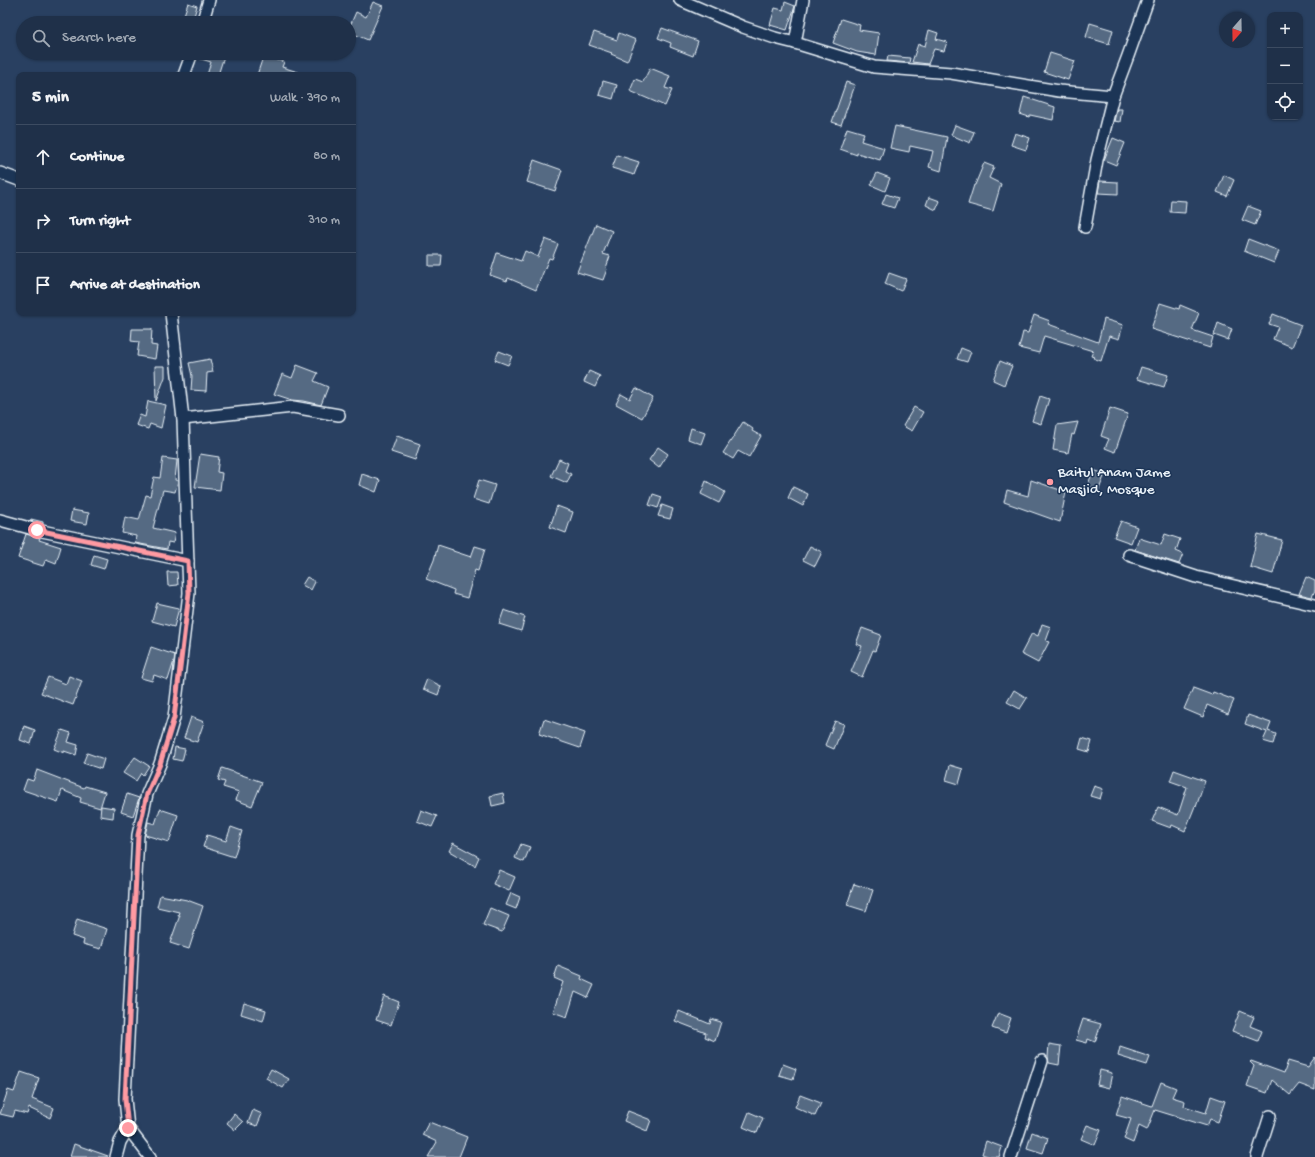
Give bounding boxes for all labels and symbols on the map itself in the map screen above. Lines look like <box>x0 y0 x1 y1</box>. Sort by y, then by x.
north arrow <box>1219 12 1255 48</box>
place label: Baitul Anam Jame Masjid, Mosque <box>1057 464 1171 499</box>
marker: Baitul Anam Jame Masjid, Mosque <box>1045 477 1055 487</box>
route start <box>28 521 46 539</box>
route end <box>119 1119 137 1137</box>

